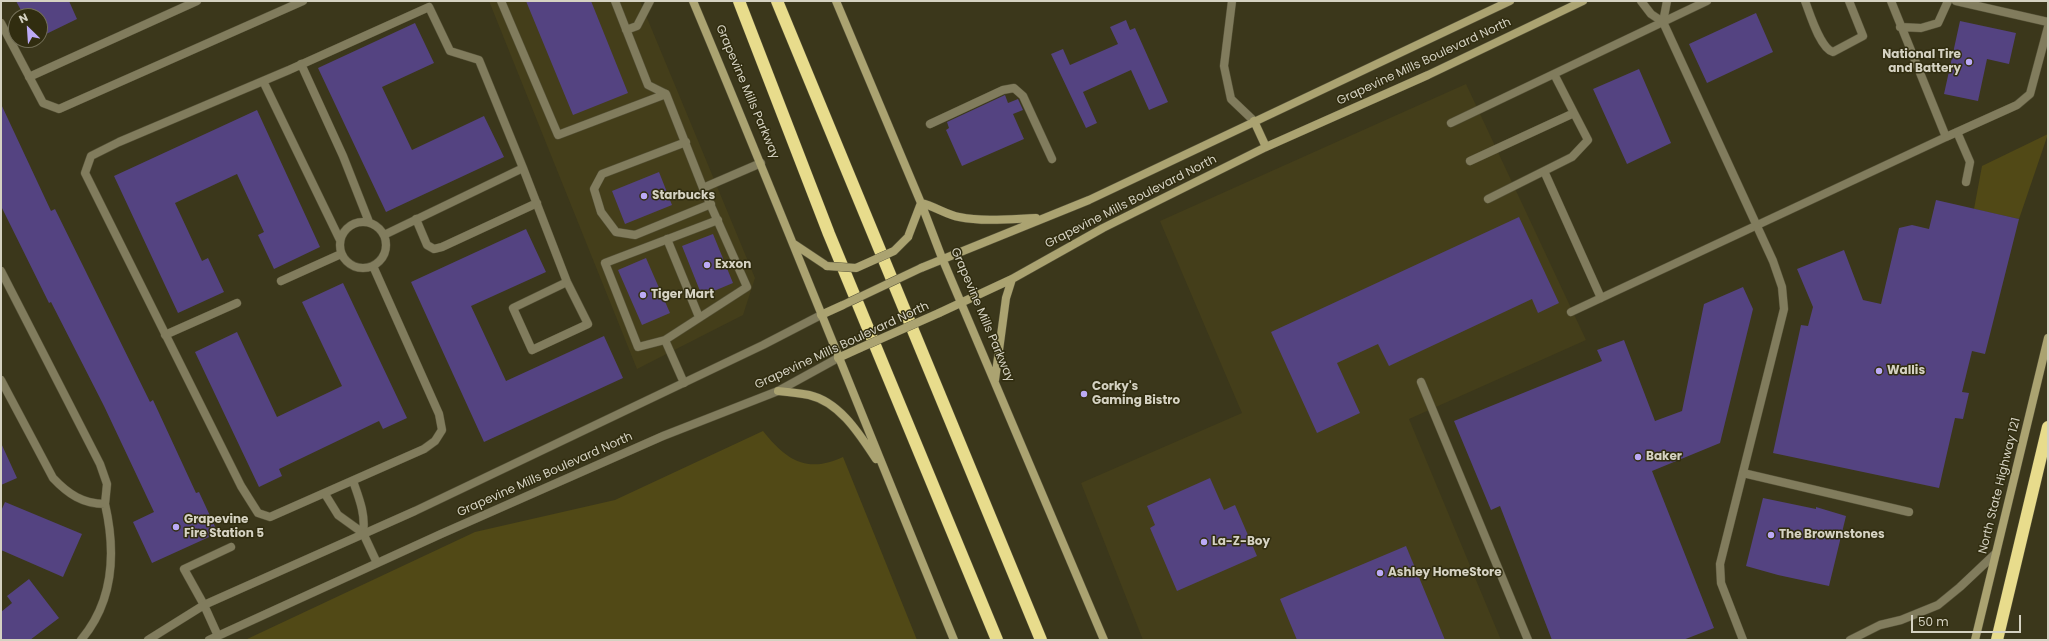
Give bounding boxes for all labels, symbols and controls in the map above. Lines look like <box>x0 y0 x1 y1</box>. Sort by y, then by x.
north arrow <box>8 8 48 48</box>
text: N <box>16 9 30 27</box>
street label: Grapevine Mills Boulevard North <box>1335 15 1513 109</box>
street label: Grapevine Mills Parkway <box>712 23 782 161</box>
place label: National Tire and Battery <box>1882 48 1961 76</box>
marker: National Tire and Battery <box>1964 57 1974 67</box>
street label: Grapevine Mills Boulevard North <box>1043 152 1219 252</box>
place label: Starbucks <box>652 189 715 203</box>
marker: Starbucks <box>639 191 649 201</box>
street label: Grapevine Mills Parkway <box>947 246 1017 384</box>
place label: Exxon <box>715 258 751 272</box>
marker: Exxon <box>702 260 712 270</box>
place label: Tiger Mart <box>651 288 714 302</box>
marker: Tiger Mart <box>638 290 648 300</box>
street label: Grapevine Mills Boulevard North <box>753 299 931 393</box>
place label: Wallis <box>1887 364 1925 378</box>
marker: Wallis <box>1874 366 1884 376</box>
place label: Corky's Gaming Bistro <box>1092 380 1180 408</box>
marker: Corky's Gaming Bistro <box>1079 389 1089 399</box>
street label: North State Highway 121 <box>1976 416 2024 556</box>
street label: Grapevine Mills Boulevard North <box>455 430 635 520</box>
place label: Baker <box>1646 450 1682 464</box>
marker: Baker <box>1633 452 1643 462</box>
place label: Grapevine Fire Station 5 <box>184 513 264 541</box>
marker: Grapevine Fire Station 5 <box>171 522 181 532</box>
place label: The Brownstones <box>1779 528 1885 542</box>
marker: The Brownstones <box>1766 530 1776 540</box>
place label: La-Z-Boy <box>1212 535 1270 549</box>
marker: La-Z-Boy <box>1199 537 1209 547</box>
place label: Ashley HomeStore <box>1388 566 1502 580</box>
marker: Ashley HomeStore <box>1375 568 1385 578</box>
scale bar <box>1913 607 2023 633</box>
text: 50 m <box>1918 613 1949 630</box>

